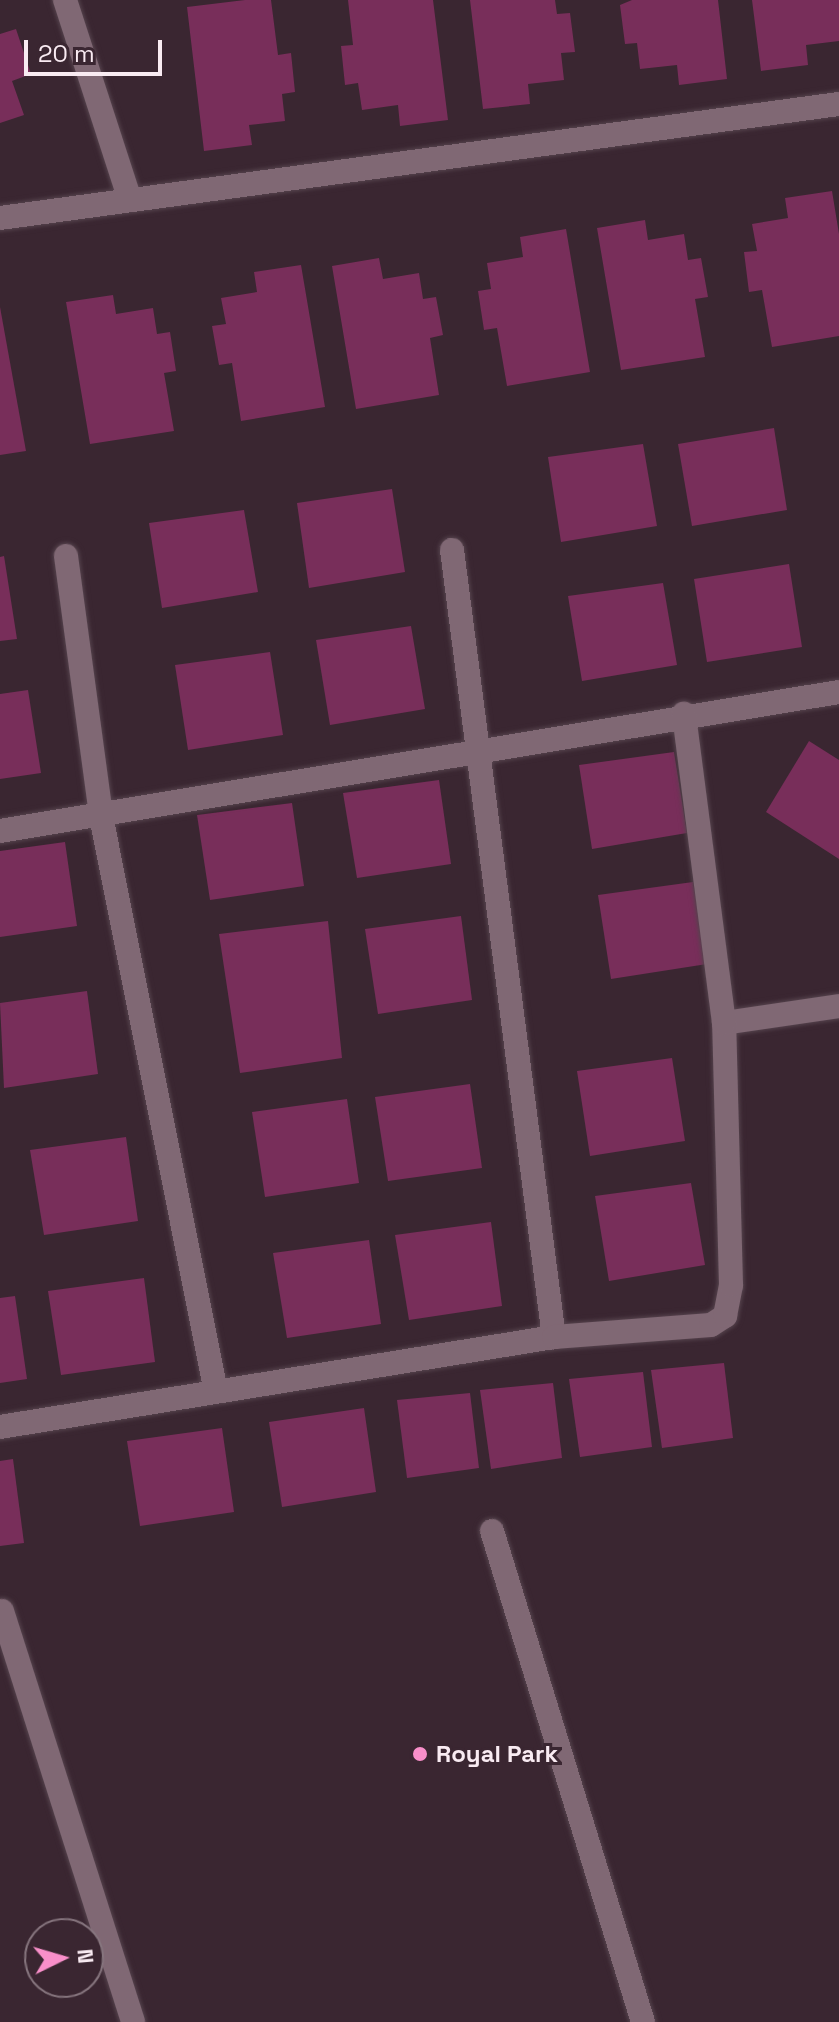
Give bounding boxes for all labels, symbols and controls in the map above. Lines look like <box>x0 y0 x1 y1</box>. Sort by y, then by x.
scale bar <box>28 24 166 74</box>
text: 20 m <box>38 38 95 69</box>
place label: Royal Park <box>436 1740 558 1768</box>
marker: Royal Park <box>411 1745 429 1763</box>
north arrow <box>24 1918 104 1998</box>
text: N <box>71 1948 101 1965</box>

